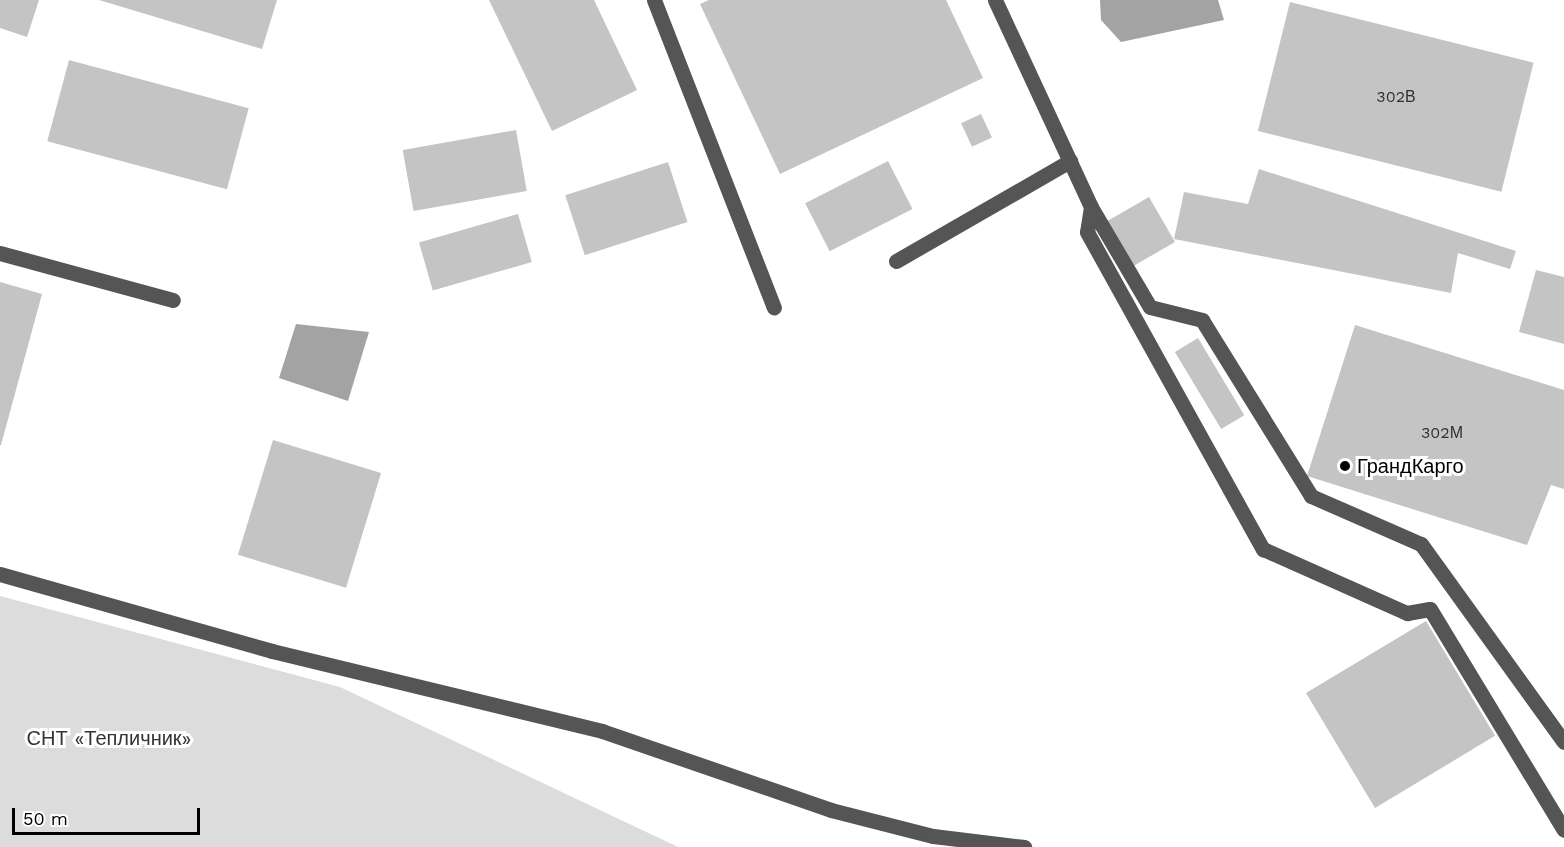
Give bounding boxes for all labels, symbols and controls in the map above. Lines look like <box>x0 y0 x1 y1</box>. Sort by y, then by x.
house number: 302В <box>1376 87 1416 107</box>
house number: 302М <box>1421 423 1463 443</box>
place label: ГрандКарго <box>1357 454 1464 478</box>
marker: ГрандКарго <box>1338 459 1352 473</box>
park label: СНТ «Тепличник» <box>27 726 191 750</box>
scale bar <box>15 796 202 834</box>
text: 50 m <box>23 808 68 829</box>

